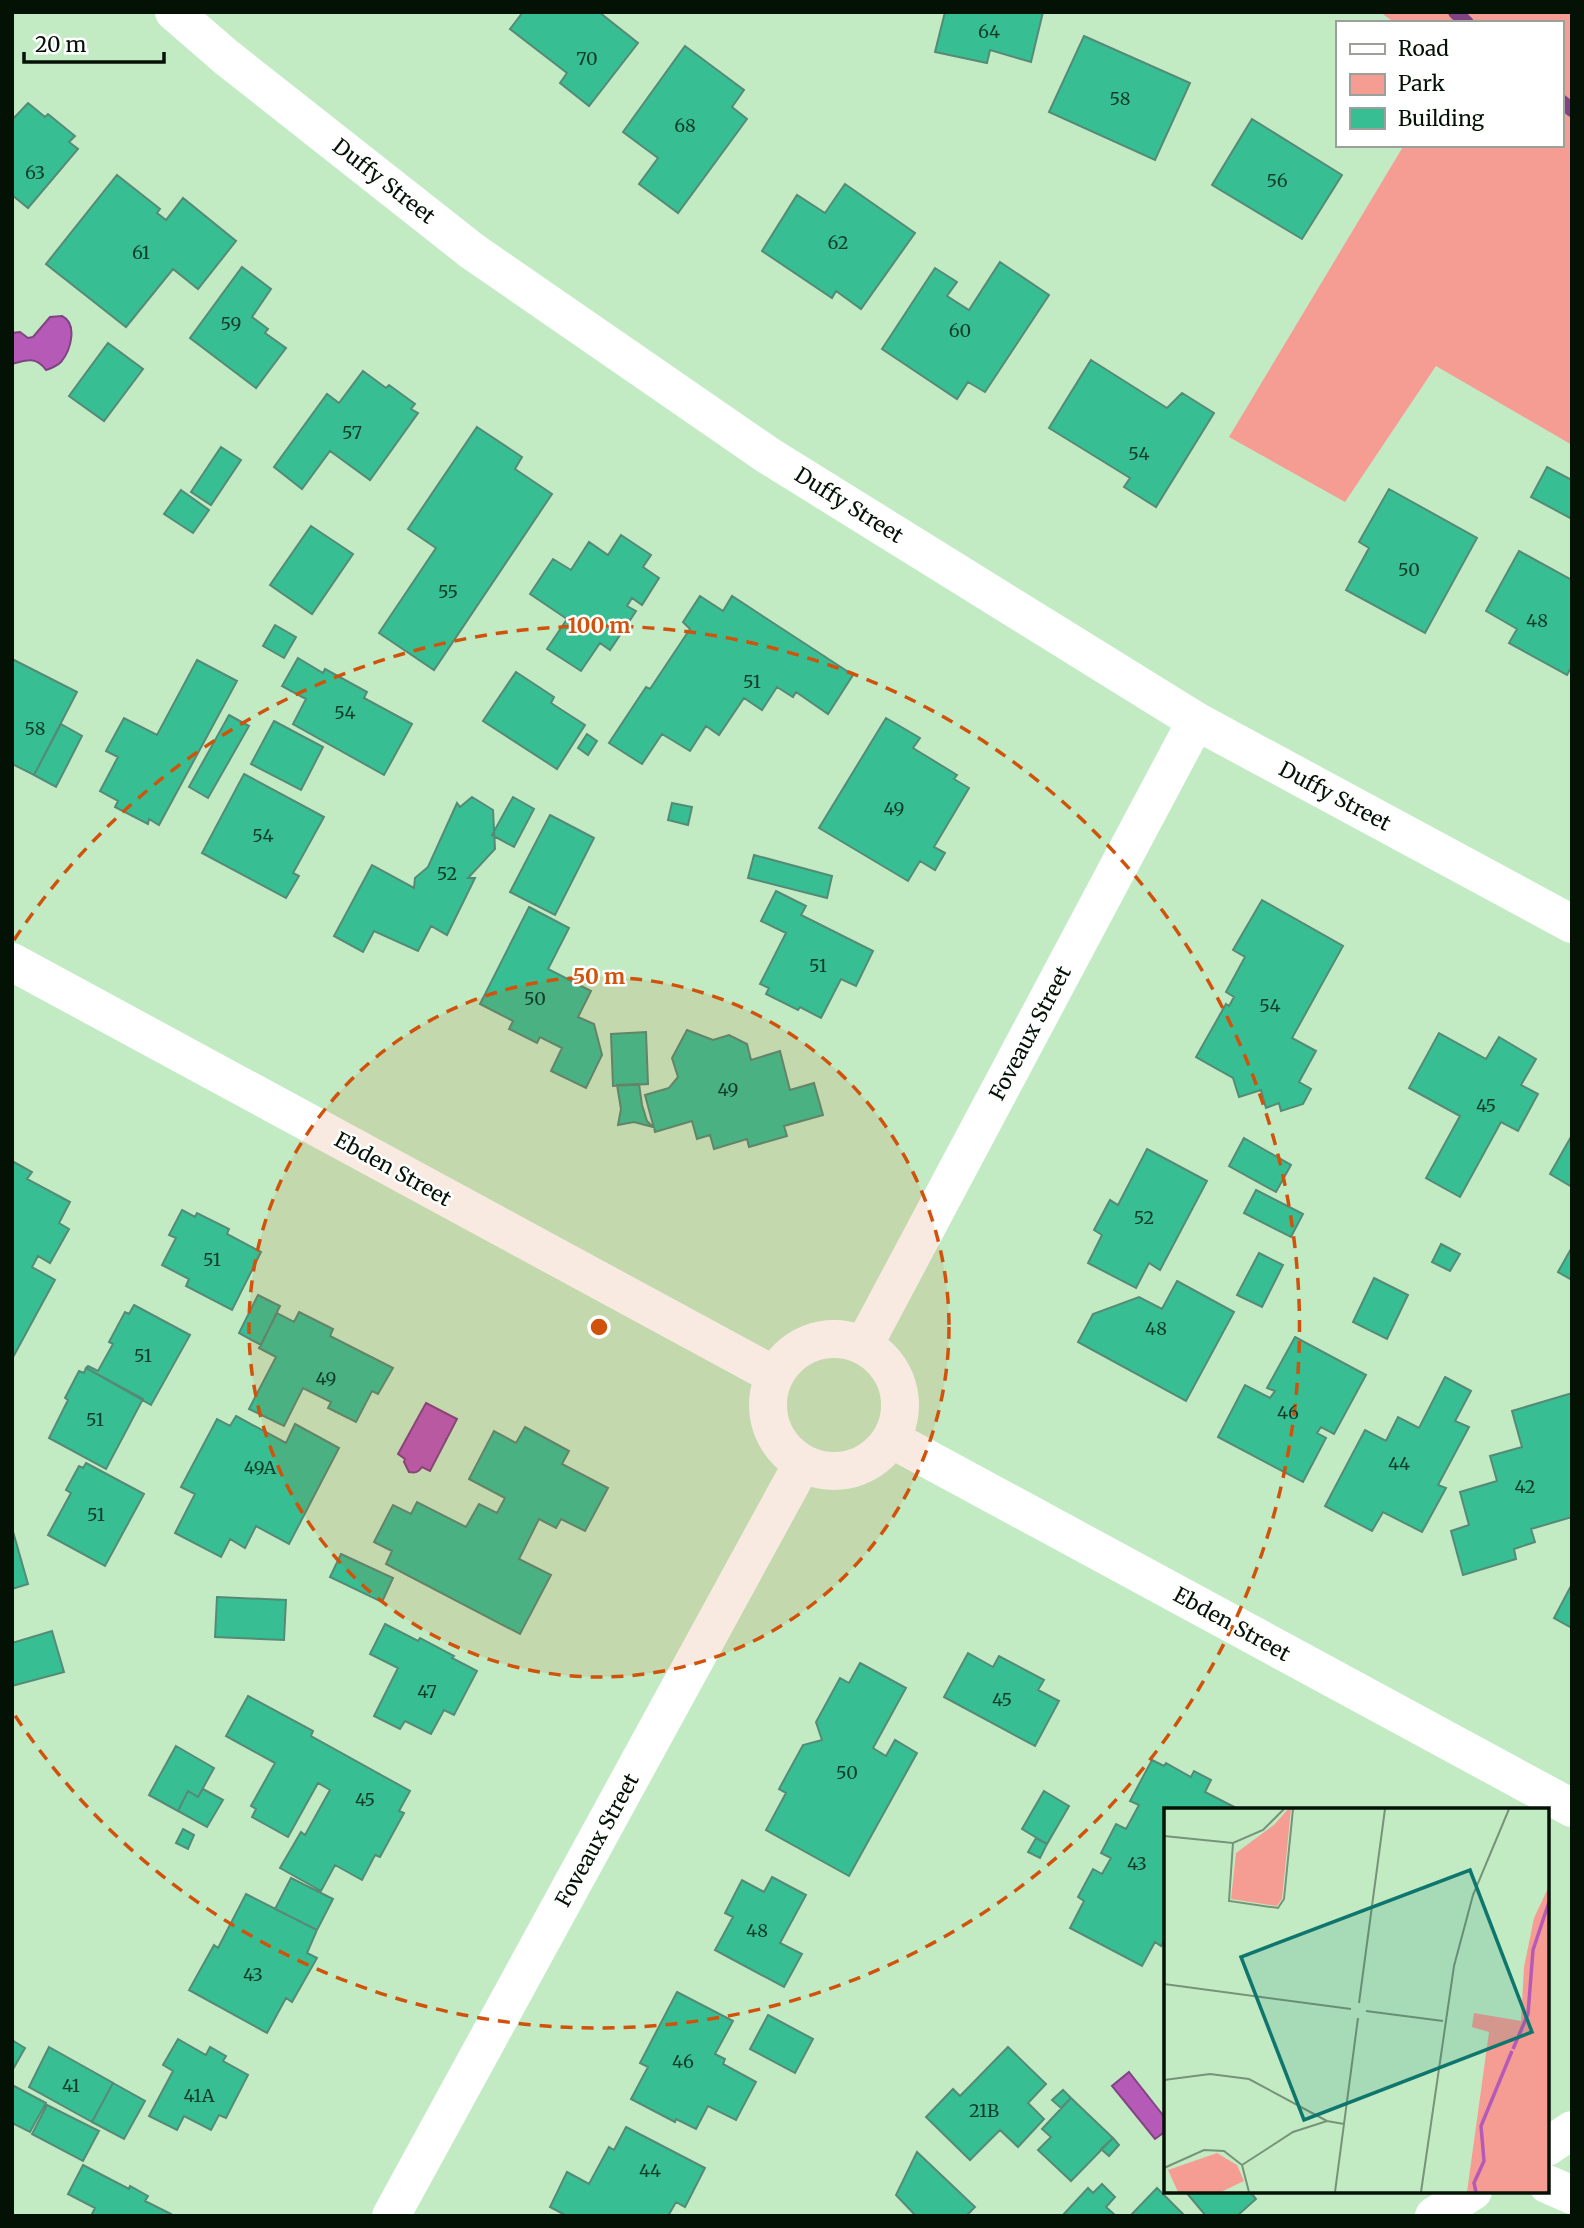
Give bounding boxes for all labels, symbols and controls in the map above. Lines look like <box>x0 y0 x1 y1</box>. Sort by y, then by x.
house number: 64 <box>978 20 1000 43</box>
scale bar <box>24 21 164 65</box>
legend <box>1336 21 1563 147</box>
text: 20 m <box>35 31 87 58</box>
text: Road <box>1398 35 1449 62</box>
house number: 70 <box>576 47 598 70</box>
text: Park <box>1398 70 1445 97</box>
house number: 58 <box>1110 87 1130 110</box>
text: Building <box>1398 105 1485 132</box>
house number: 68 <box>674 114 696 137</box>
street label: Duffy Street <box>327 133 441 229</box>
house number: 63 <box>25 161 45 184</box>
house number: 56 <box>1266 169 1288 192</box>
house number: 62 <box>828 231 848 254</box>
house number: 61 <box>132 241 150 264</box>
house number: 59 <box>221 312 241 335</box>
house number: 60 <box>949 319 971 342</box>
house number: 57 <box>342 421 362 444</box>
house number: 54 <box>1128 442 1150 465</box>
street label: Duffy Street <box>790 461 908 549</box>
house number: 50 <box>1398 558 1420 581</box>
house number: 55 <box>438 580 458 603</box>
house number: 48 <box>1526 609 1548 632</box>
text: 100 m <box>568 612 630 639</box>
house number: 51 <box>743 670 761 693</box>
house number: 54 <box>334 701 356 724</box>
house number: 58 <box>25 717 45 740</box>
street label: Duffy Street <box>1274 755 1396 837</box>
house number: 49 <box>884 797 904 820</box>
house number: 54 <box>252 824 274 847</box>
house number: 52 <box>437 862 457 885</box>
house number: 51 <box>809 954 827 977</box>
street label: Foveaux Street <box>983 961 1077 1105</box>
text: 50 m <box>573 963 625 990</box>
house number: 50 <box>524 987 546 1010</box>
house number: 54 <box>1259 994 1281 1017</box>
house number: 49 <box>718 1078 738 1101</box>
house number: 45 <box>1476 1094 1496 1117</box>
street label: Ebden Street <box>330 1126 456 1212</box>
house number: 52 <box>1134 1206 1154 1229</box>
house number: 51 <box>203 1248 221 1271</box>
centre of rings <box>587 1315 611 1339</box>
house number: 48 <box>1145 1317 1167 1340</box>
house number: 51 <box>134 1344 152 1367</box>
house number: 49 <box>316 1367 336 1390</box>
house number: 46 <box>1277 1401 1299 1424</box>
house number: 51 <box>86 1408 104 1431</box>
house number: 44 <box>1388 1452 1410 1475</box>
house number: 49A <box>244 1456 277 1479</box>
house number: 42 <box>1515 1475 1535 1498</box>
house number: 51 <box>87 1503 105 1526</box>
street label: Ebden Street <box>1169 1581 1295 1667</box>
house number: 47 <box>417 1680 437 1703</box>
house number: 45 <box>992 1688 1012 1711</box>
house number: 50 <box>836 1761 858 1784</box>
street label: Foveaux Street <box>549 1768 645 1912</box>
house number: 45 <box>355 1788 375 1811</box>
inset map <box>1164 1808 1549 2193</box>
house number: 43 <box>1127 1852 1147 1875</box>
house number: 48 <box>746 1919 768 1942</box>
house number: 43 <box>243 1963 263 1986</box>
house number: 46 <box>672 2050 694 2073</box>
house number: 41 <box>62 2074 80 2097</box>
house number: 41A <box>184 2084 215 2107</box>
house number: 21B <box>969 2099 999 2122</box>
house number: 44 <box>639 2159 661 2182</box>

